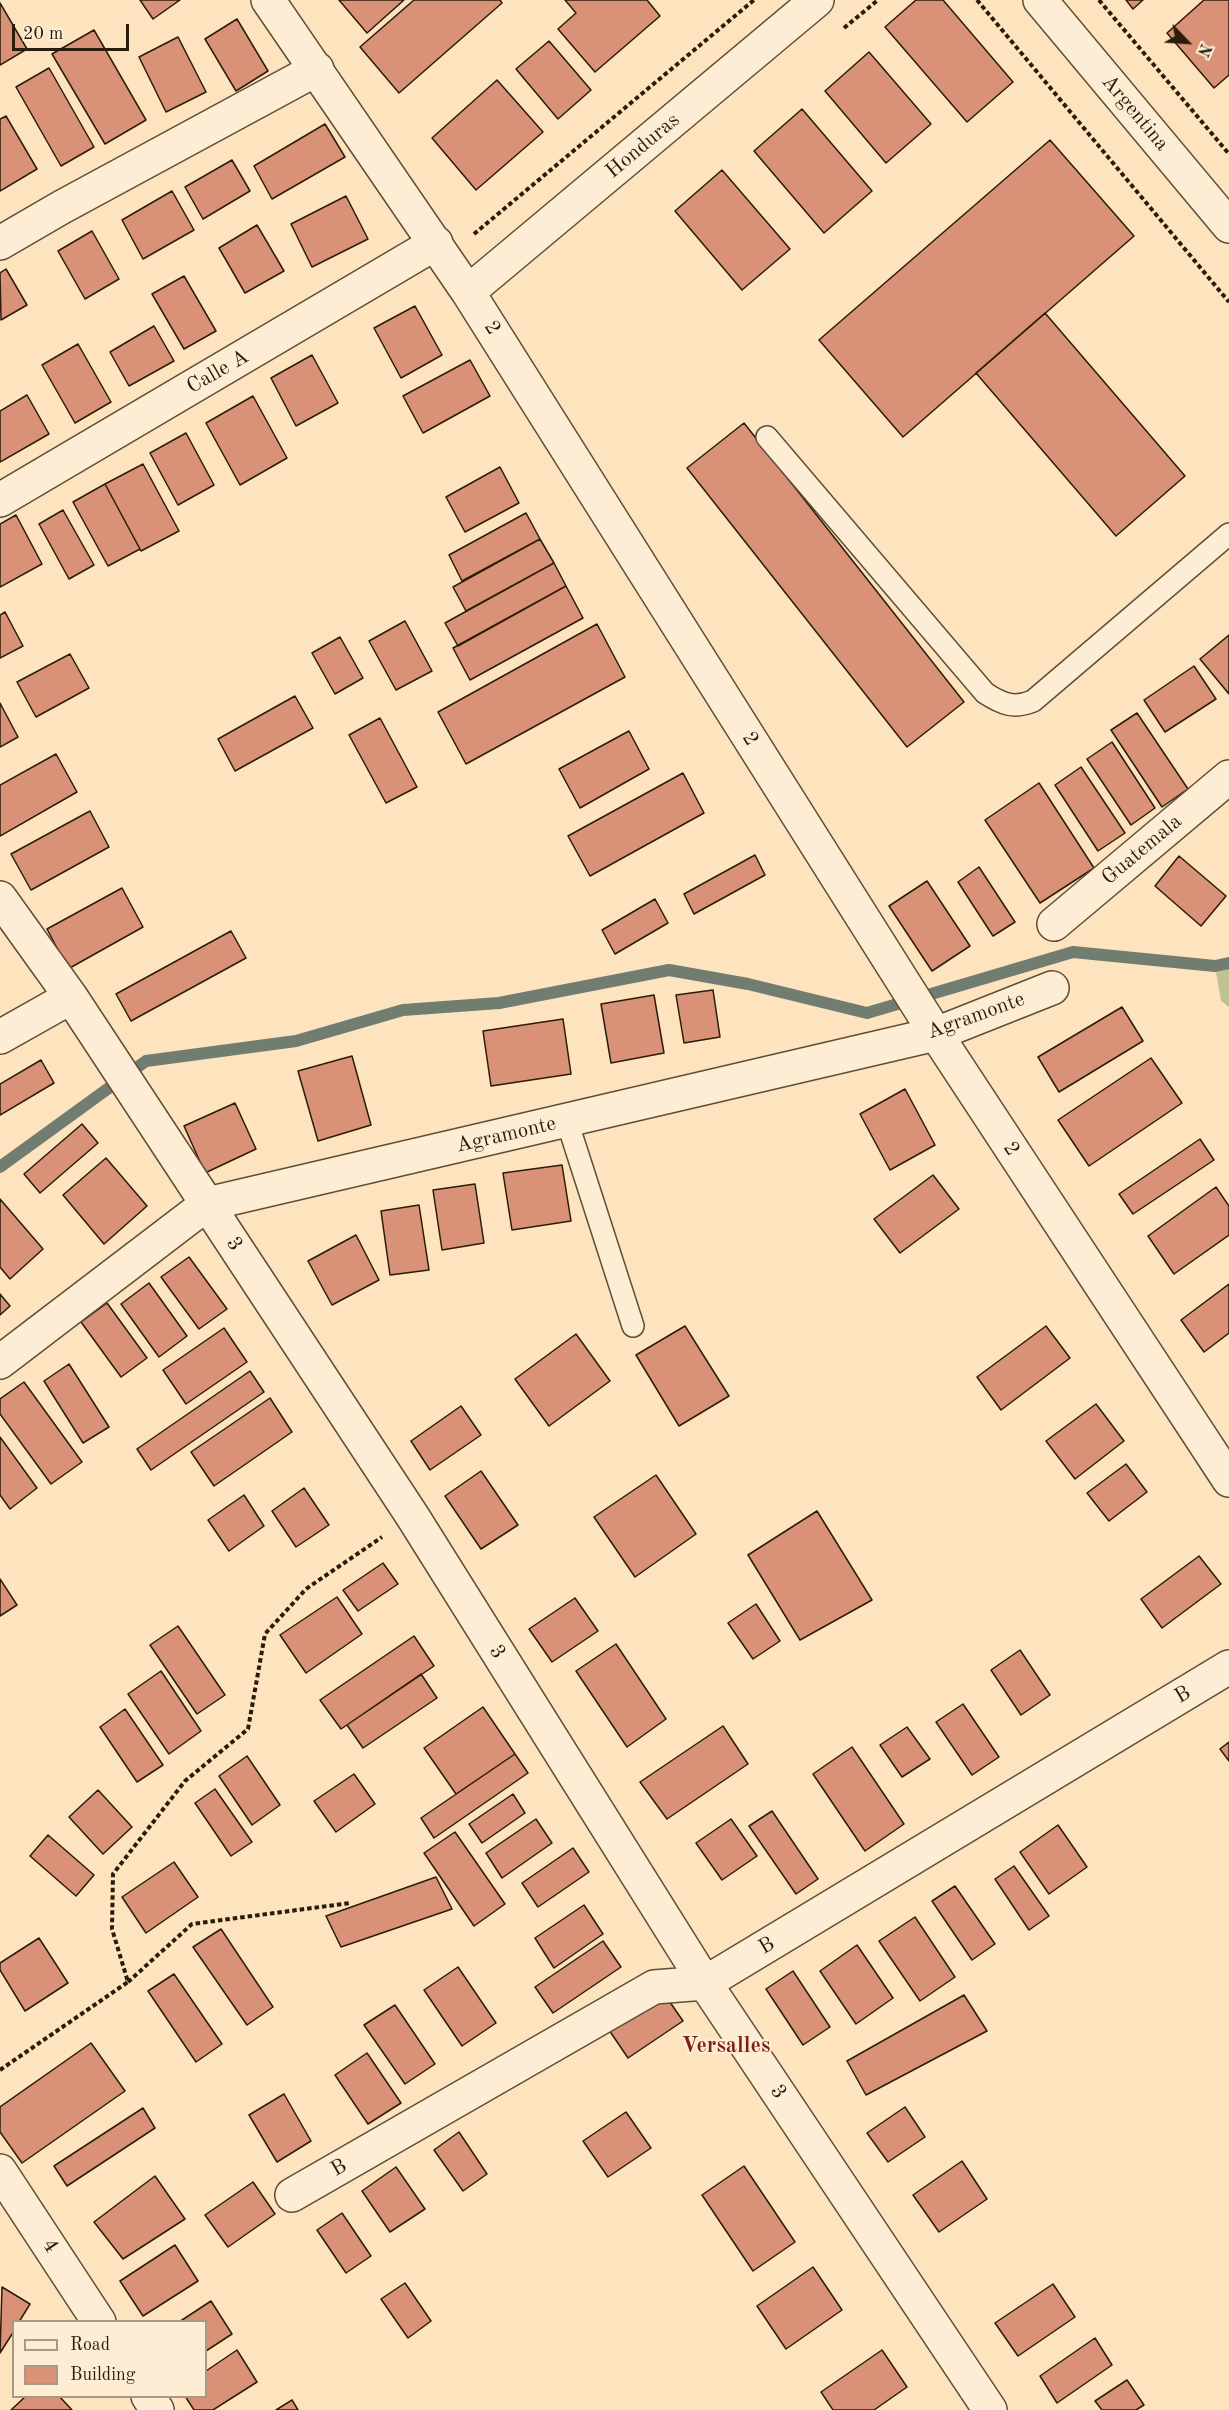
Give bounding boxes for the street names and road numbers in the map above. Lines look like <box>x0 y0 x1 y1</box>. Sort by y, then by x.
street label: Argentina <box>1096 70 1174 156</box>
street label: Honduras <box>601 108 685 184</box>
street label: 2 <box>478 316 506 340</box>
street label: Calle A <box>183 344 253 400</box>
street label: 2 <box>736 727 764 751</box>
street label: Guatemala <box>1097 809 1187 891</box>
street label: Agramonte <box>924 987 1028 1045</box>
street label: Agramonte <box>454 1111 558 1159</box>
street label: 2 <box>997 1137 1025 1161</box>
street label: 3 <box>220 1232 248 1256</box>
street label: 3 <box>483 1640 511 1664</box>
street label: B <box>1170 1680 1196 1710</box>
street label: B <box>754 1931 780 1961</box>
street label: 3 <box>764 2080 792 2104</box>
street label: B <box>326 2153 352 2183</box>
street label: 4 <box>36 2234 64 2258</box>

